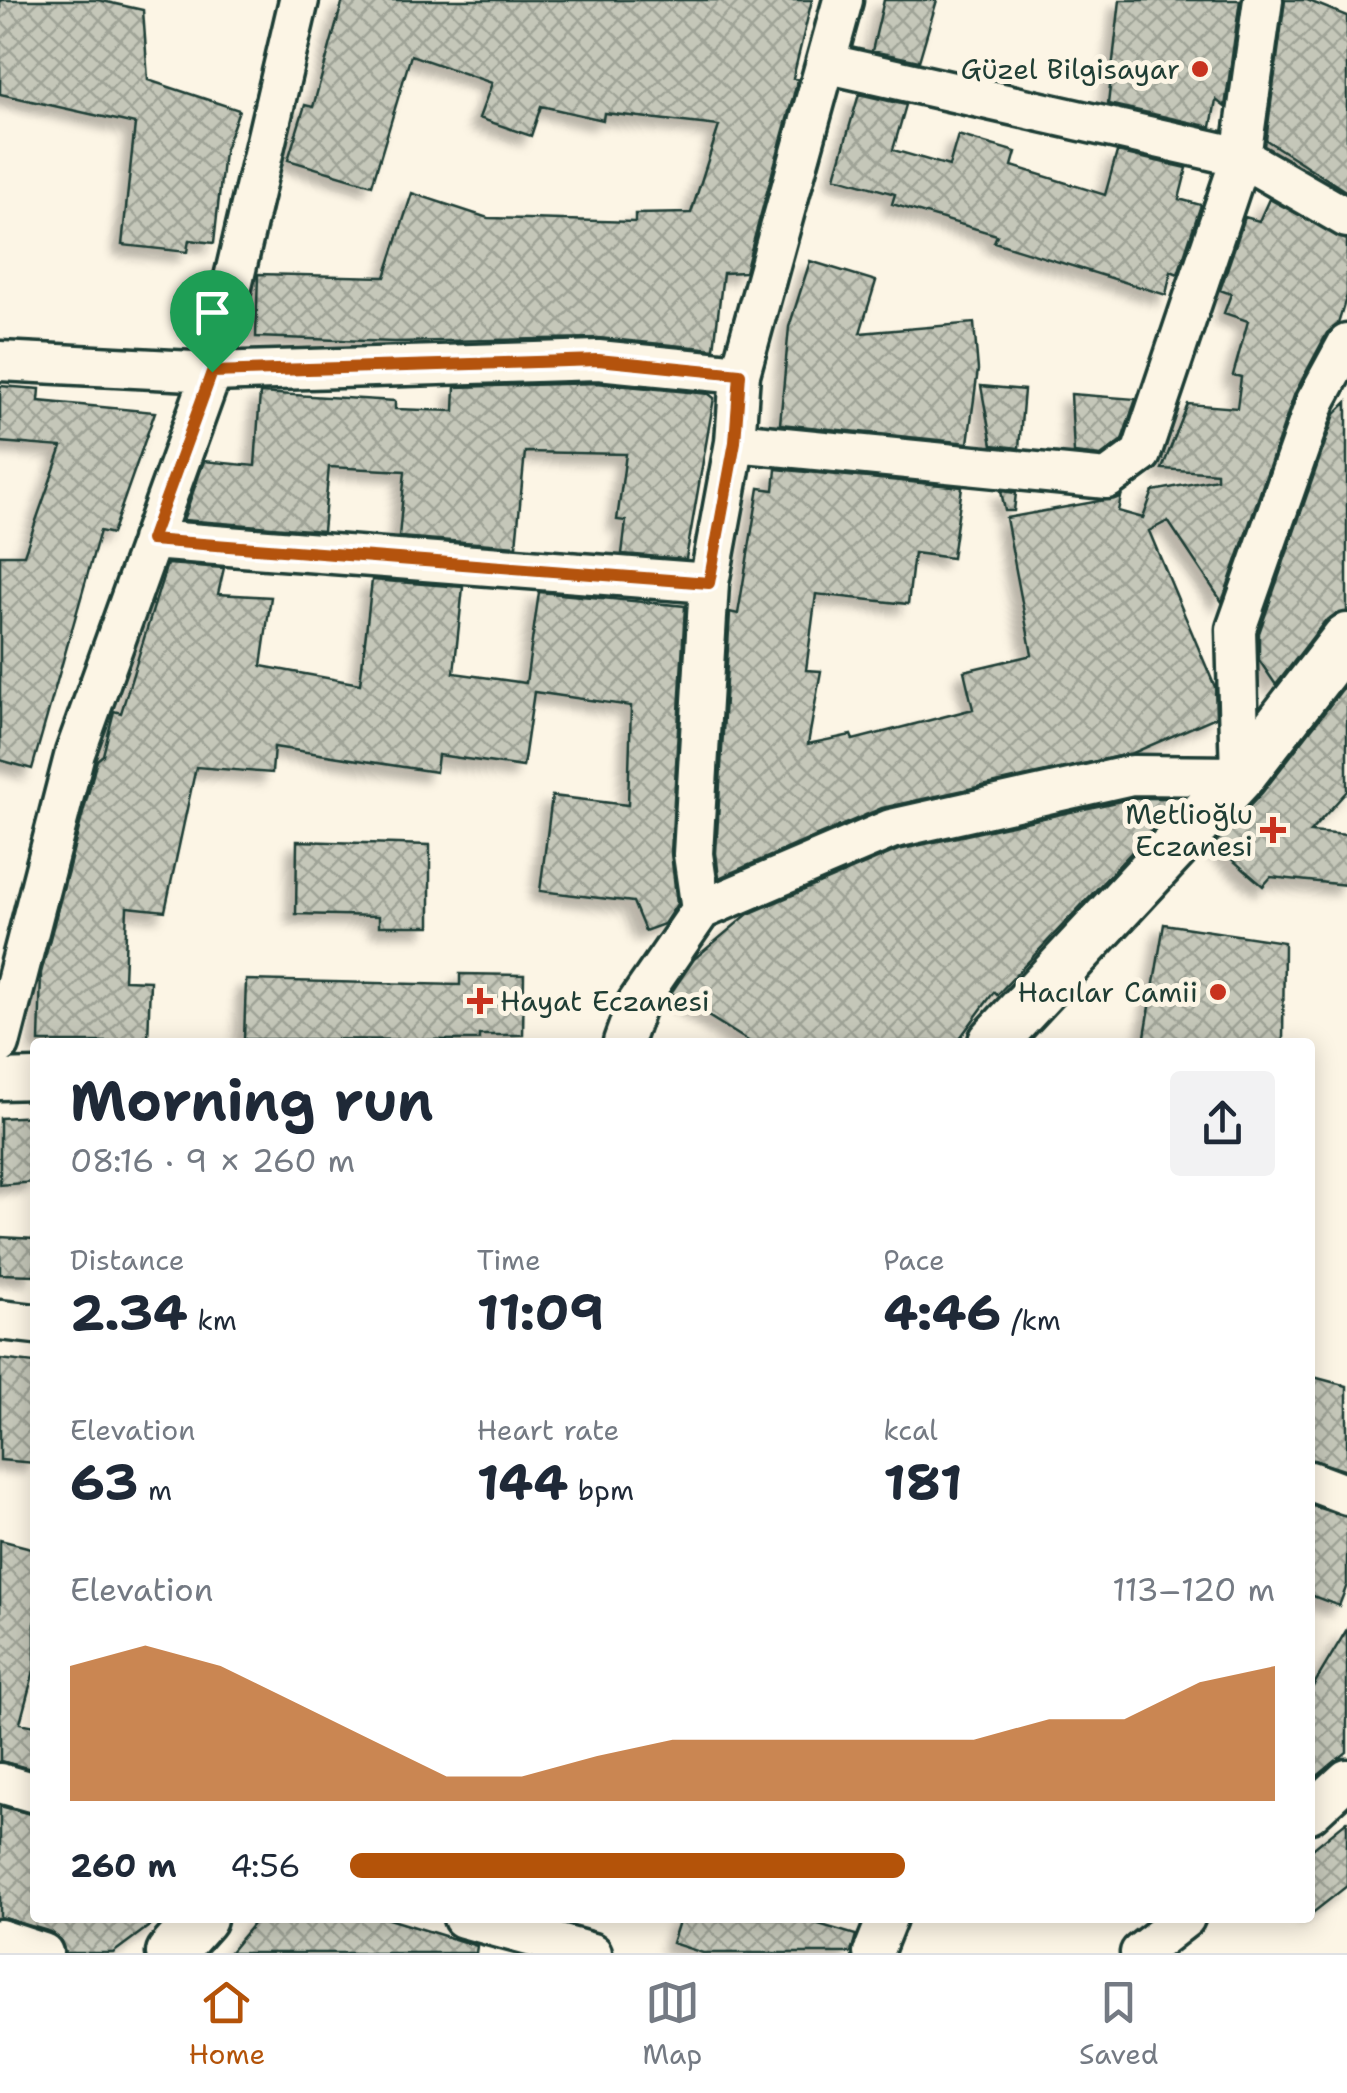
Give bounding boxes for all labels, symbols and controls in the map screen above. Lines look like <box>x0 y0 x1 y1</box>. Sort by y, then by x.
place label: Güzel Bilgisayar <box>960 50 1180 88</box>
marker: Güzel Bilgisayar <box>1189 58 1211 80</box>
pin <box>170 270 255 373</box>
icon: arrive <box>185 285 240 340</box>
place label: Metlioğlu Eczanesi <box>1125 795 1253 865</box>
marker: Metlioğlu Eczanesi <box>1262 819 1284 841</box>
place label: Hacılar Camii <box>1017 973 1198 1011</box>
marker: Hacılar Camii <box>1207 981 1229 1003</box>
place label: Hayat Eczanesi <box>500 982 710 1020</box>
marker: Hayat Eczanesi <box>469 990 491 1012</box>
text: Morning run <box>70 1064 434 1138</box>
button: share <box>1170 1071 1275 1176</box>
text: 08:16 · 9 × 260 m <box>70 1139 355 1182</box>
text: Distance <box>70 1241 185 1279</box>
text: Time <box>477 1241 541 1279</box>
text: Pace <box>883 1241 945 1279</box>
text: 2.34 <box>70 1279 188 1346</box>
text: 11:09 <box>477 1279 604 1346</box>
text: 4:46 <box>883 1279 1001 1346</box>
text: km <box>188 1301 237 1339</box>
text: /km <box>1001 1301 1061 1339</box>
text: Elevation <box>70 1411 195 1449</box>
text: Heart rate <box>477 1411 619 1449</box>
text: kcal <box>883 1411 938 1449</box>
text: 63 <box>70 1449 138 1516</box>
text: 144 <box>477 1449 568 1516</box>
text: 181 <box>883 1449 963 1516</box>
text: m <box>138 1471 172 1509</box>
text: bpm <box>568 1471 634 1509</box>
text: Elevation <box>70 1568 213 1611</box>
text: 113–120 m <box>1112 1568 1275 1611</box>
text: 260 m <box>70 1844 177 1887</box>
text: 4:56 <box>230 1844 301 1887</box>
tab: Home <box>188 1975 265 2073</box>
tab: Map <box>642 1975 702 2073</box>
tab: Saved <box>1079 1975 1159 2073</box>

